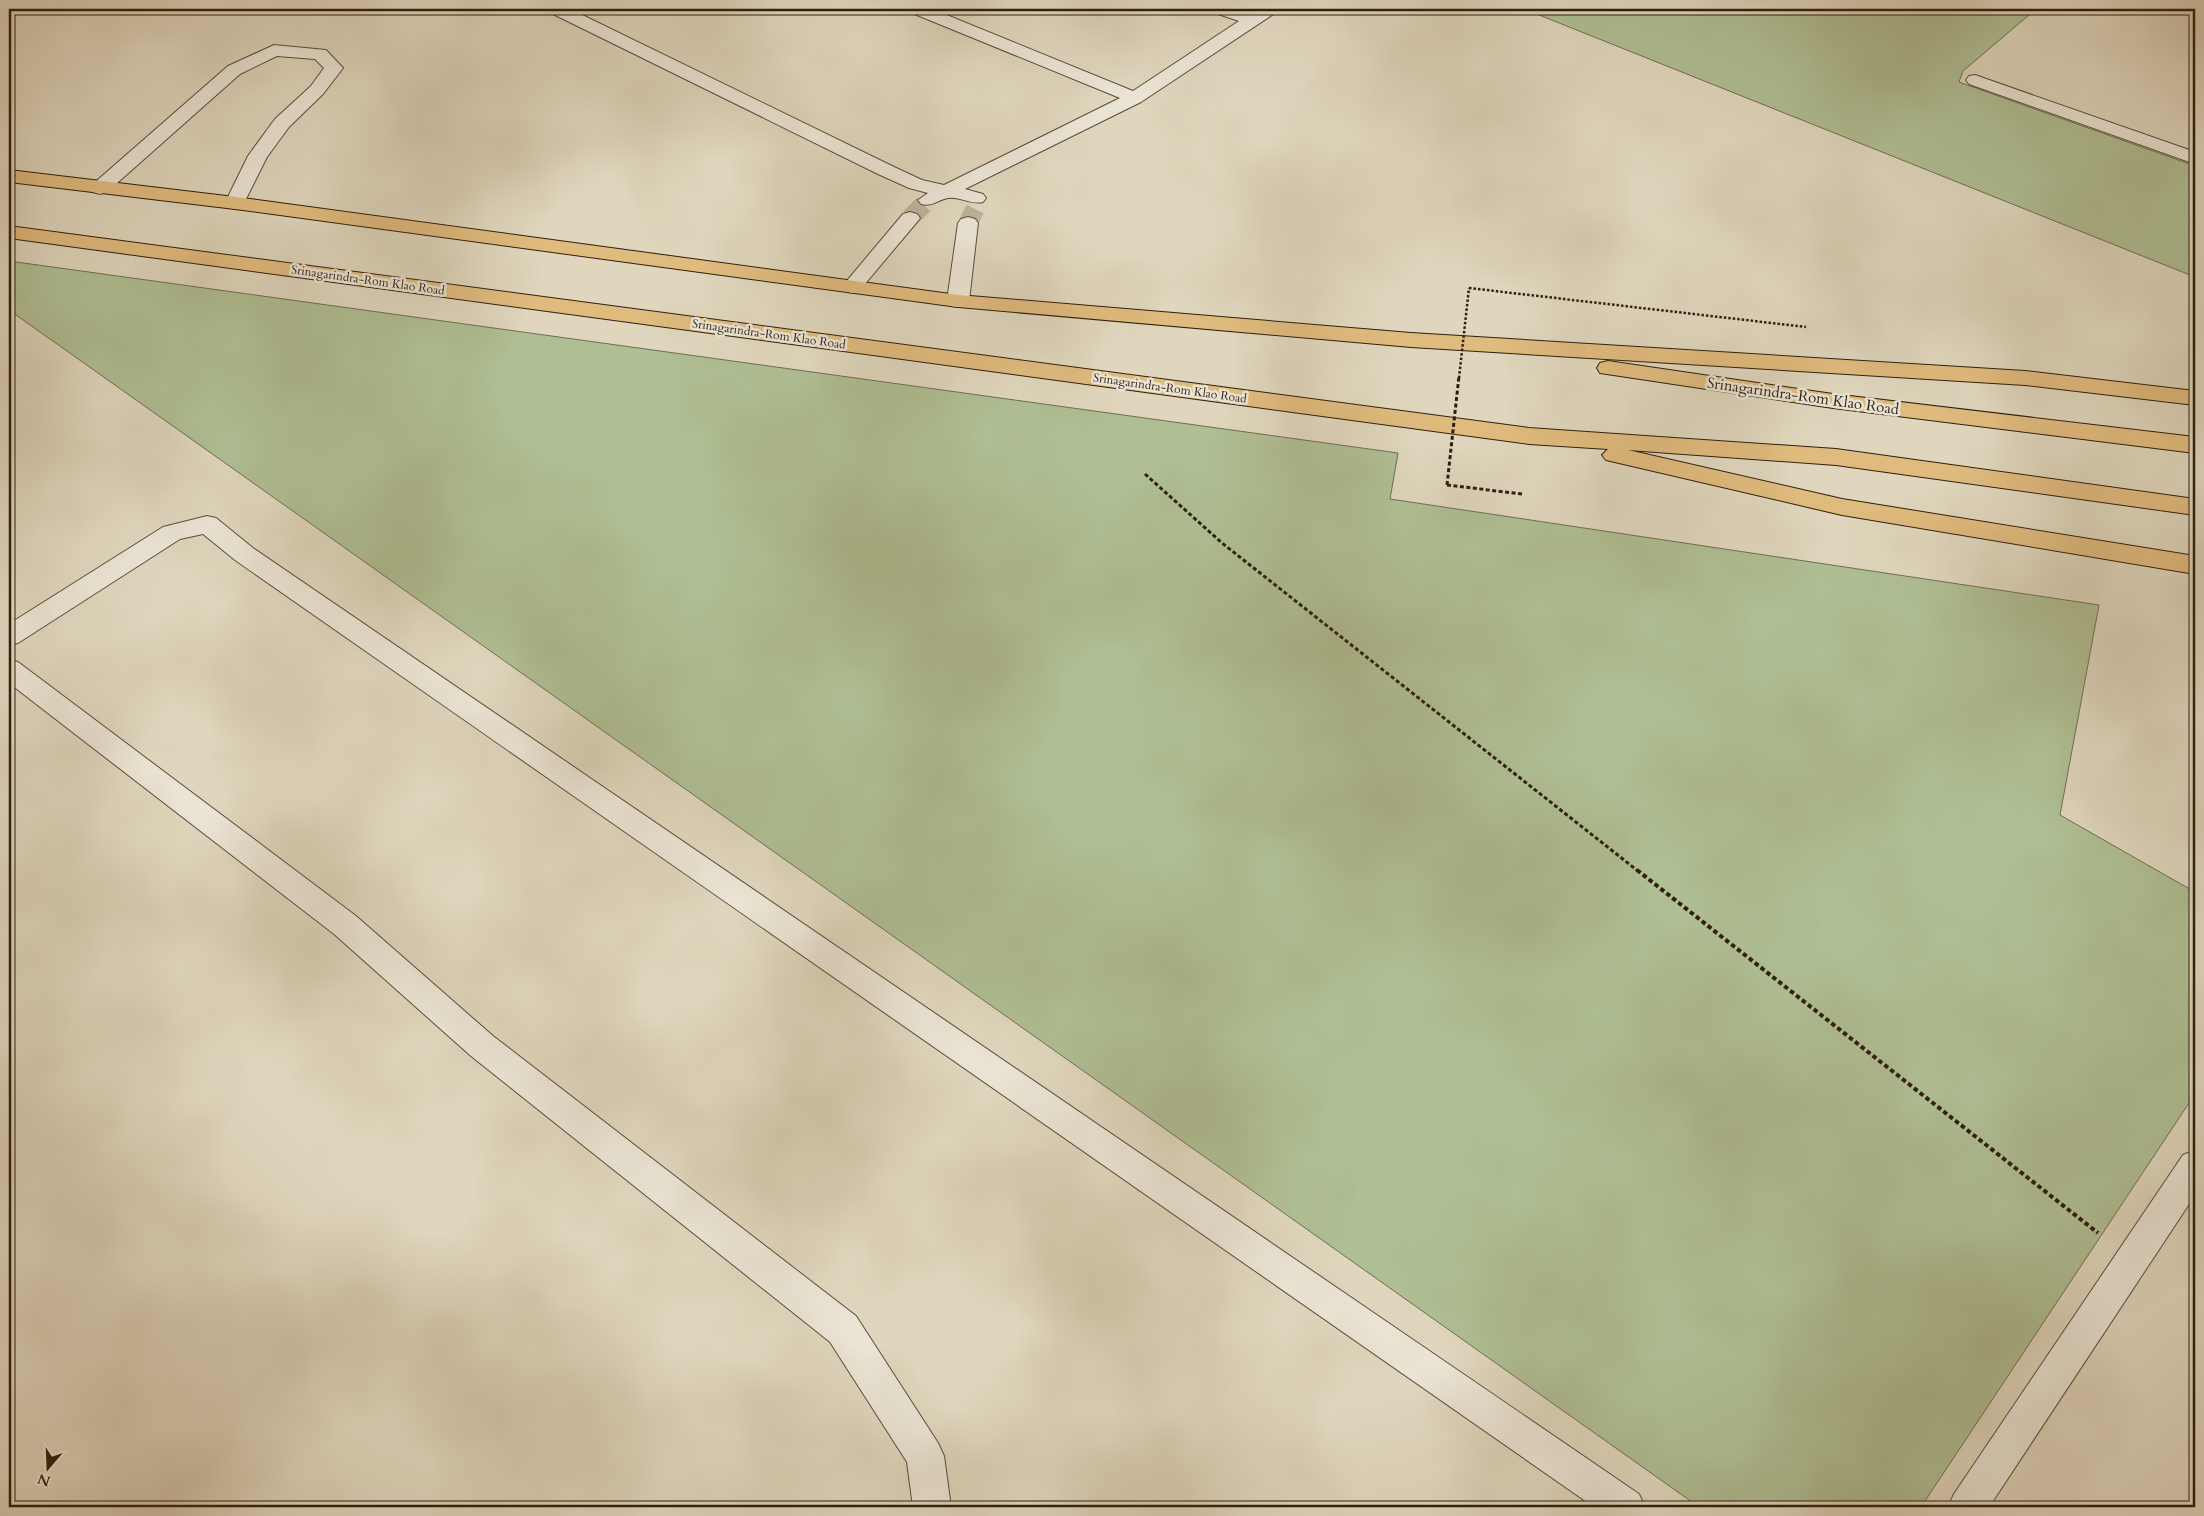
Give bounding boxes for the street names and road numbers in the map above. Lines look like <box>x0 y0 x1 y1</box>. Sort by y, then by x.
street label: Srinagarindra-Rom Klao Road <box>290 261 446 299</box>
street label: Srinagarindra-Rom Klao Road <box>691 315 847 353</box>
street label: Srinagarindra-Rom Klao Road <box>1092 369 1248 407</box>
street label: Srinagarindra-Rom Klao Road <box>1706 373 1900 419</box>

